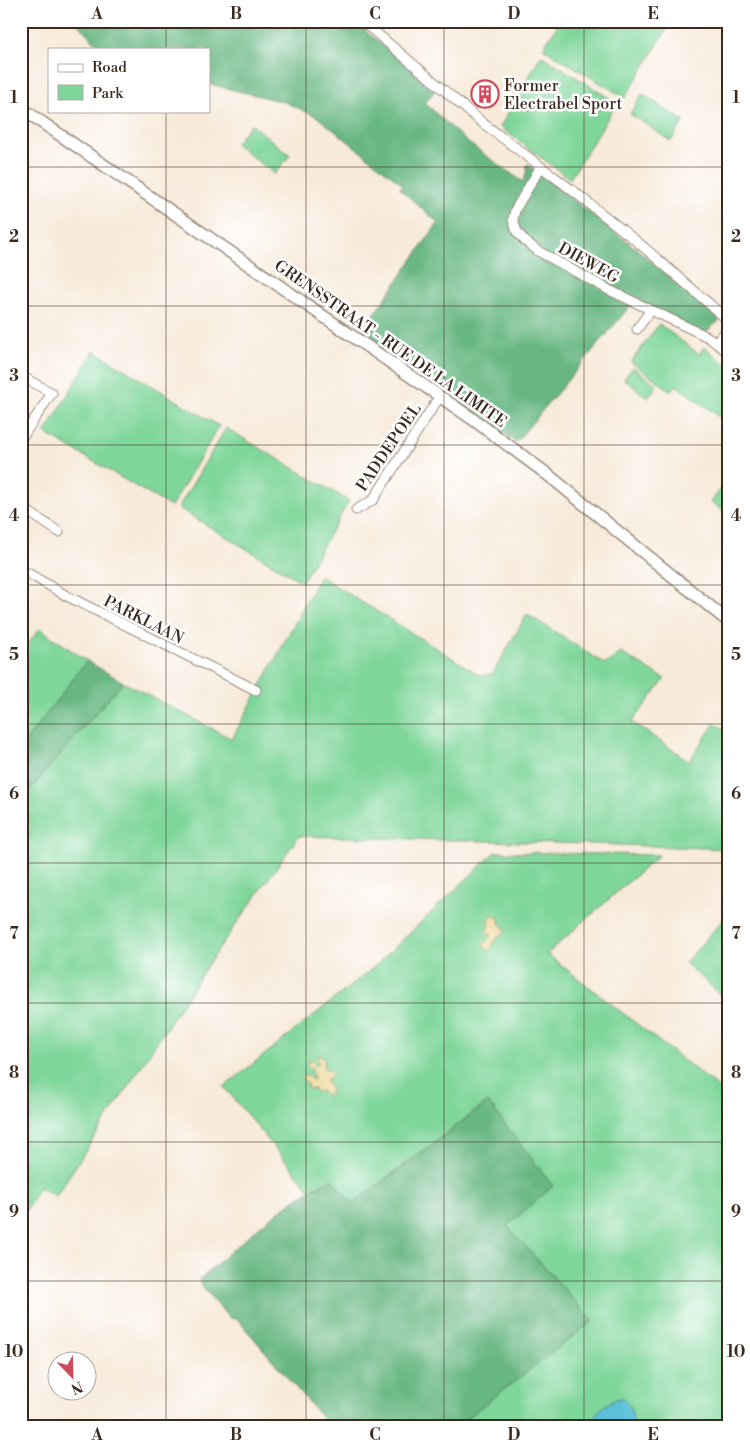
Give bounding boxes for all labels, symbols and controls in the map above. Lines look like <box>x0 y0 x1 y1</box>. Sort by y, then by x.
text: A <box>90 4 103 24</box>
text: B <box>230 4 242 24</box>
text: C <box>369 4 381 24</box>
text: D <box>508 4 521 24</box>
text: E <box>647 4 659 24</box>
legend <box>48 48 210 112</box>
text: Road <box>92 58 127 77</box>
place label: Former Electrabel Sport <box>504 76 623 114</box>
building icon: Former Electrabel Sport <box>470 79 500 109</box>
text: Park <box>92 84 124 103</box>
text: 1 <box>10 88 18 108</box>
text: 1 <box>732 88 740 108</box>
text: 2 <box>9 227 19 247</box>
text: 2 <box>731 227 741 247</box>
street label: DIEWEG <box>555 238 623 288</box>
street label: GRENSSTRAAT - RUE DE LA LIMITE <box>270 256 510 432</box>
text: 3 <box>9 366 19 386</box>
text: 3 <box>731 366 741 386</box>
street label: PADDEPOEL <box>352 400 426 495</box>
text: 4 <box>9 506 20 526</box>
text: 4 <box>731 506 742 526</box>
street label: PARKLAAN <box>100 591 187 649</box>
text: 5 <box>9 645 19 665</box>
text: 5 <box>731 645 741 665</box>
text: 6 <box>9 784 19 804</box>
text: 6 <box>731 784 741 804</box>
text: 7 <box>9 924 19 944</box>
text: 7 <box>731 924 741 944</box>
text: 8 <box>9 1063 19 1083</box>
text: 8 <box>731 1063 741 1083</box>
text: 9 <box>9 1202 19 1222</box>
text: 9 <box>731 1202 741 1222</box>
text: 10 <box>5 1342 23 1362</box>
text: 10 <box>727 1342 745 1362</box>
north arrow <box>48 1350 98 1400</box>
text: N <box>68 1377 85 1397</box>
text: A <box>90 1425 103 1445</box>
text: B <box>230 1425 242 1445</box>
text: C <box>369 1425 381 1445</box>
text: D <box>508 1425 521 1445</box>
text: E <box>647 1425 659 1445</box>

